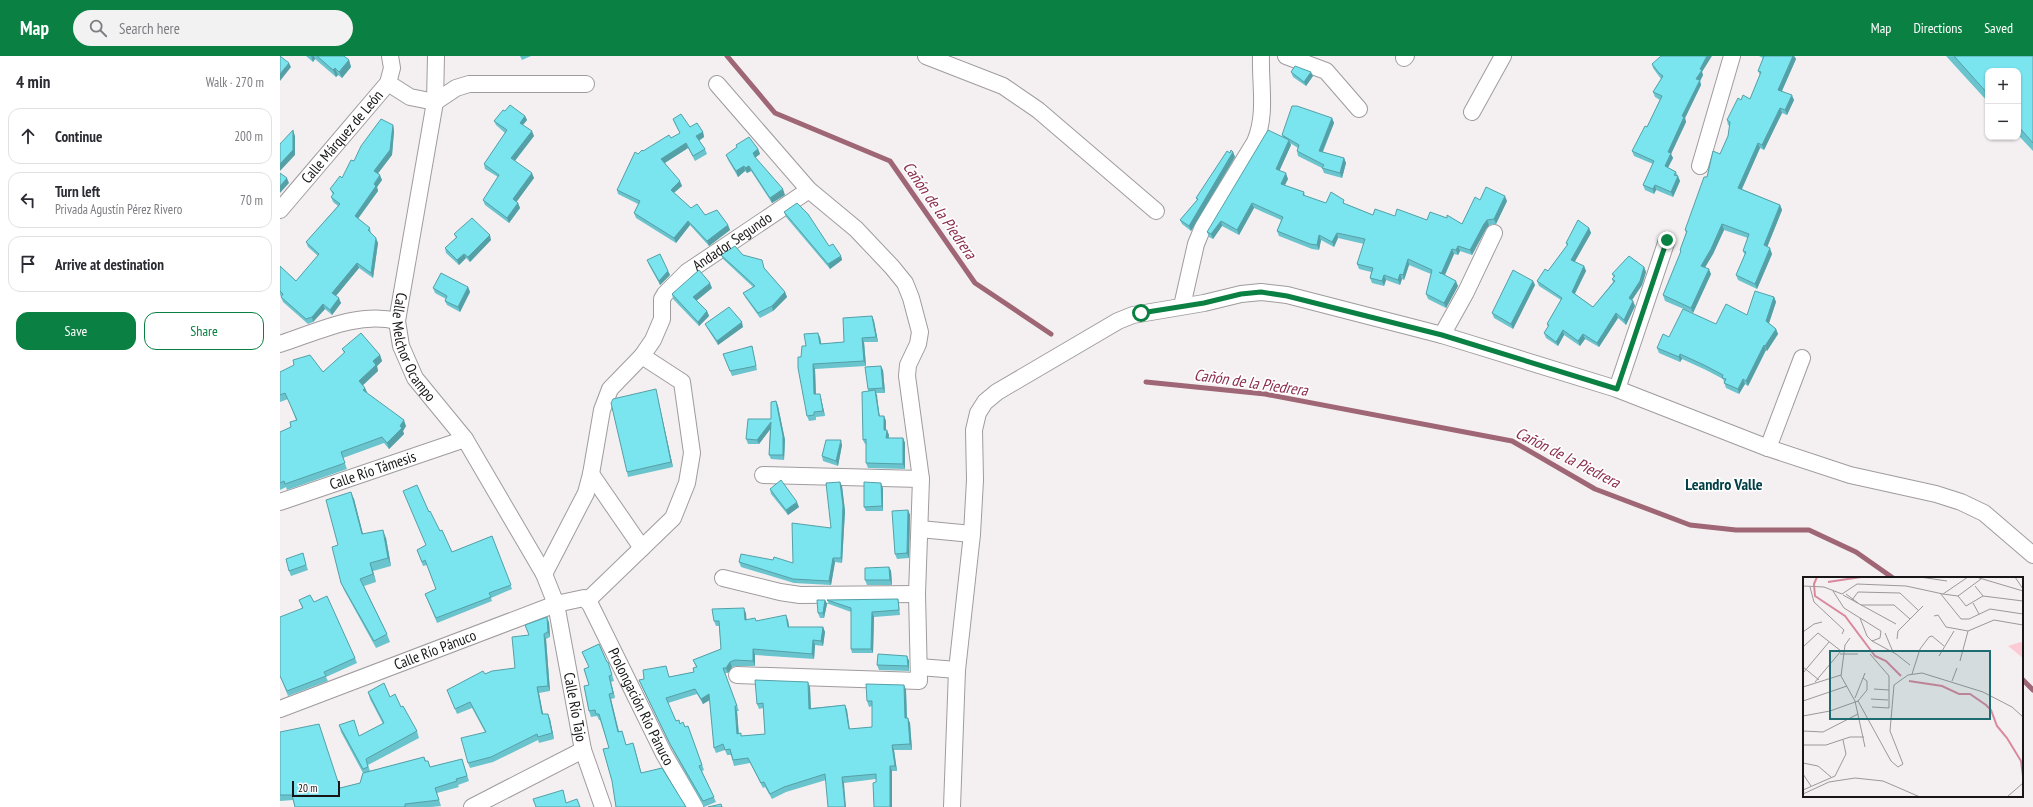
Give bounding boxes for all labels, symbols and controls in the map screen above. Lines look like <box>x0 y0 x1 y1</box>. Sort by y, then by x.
search box <box>73 10 353 46</box>
text: Map <box>20 16 49 40</box>
icon: search <box>87 17 109 39</box>
text: Search here <box>119 19 180 38</box>
text: Map <box>1871 19 1891 37</box>
text: Directions <box>1913 19 1962 37</box>
text: Saved <box>1984 19 2013 37</box>
map controls <box>1985 68 2021 140</box>
button: + <box>1985 68 2021 104</box>
text: 4 min <box>16 71 50 93</box>
text: Walk · 270 m <box>206 74 264 91</box>
street label: Calle Márquez de León <box>297 86 387 187</box>
button: − <box>1985 104 2021 140</box>
icon: ahead <box>17 125 39 147</box>
text: Continue <box>55 127 102 146</box>
text: 200 m <box>234 128 263 145</box>
water label: Cañón de la Piedrera <box>899 157 982 264</box>
text: Turn left <box>55 182 100 201</box>
icon: left <box>17 189 39 211</box>
text: 70 m <box>240 192 263 209</box>
text: Privada Agustín Pérez Rivero <box>55 201 182 218</box>
street label: Andador Segundo <box>689 208 775 275</box>
route end <box>1658 231 1676 249</box>
icon: arrive <box>17 253 39 275</box>
text: Arrive at destination <box>55 255 164 274</box>
street label: Calle Melchor Ocampo <box>388 291 440 405</box>
route start <box>1132 304 1150 322</box>
button: Save <box>16 312 136 350</box>
button: Share <box>144 312 264 350</box>
water label: Cañón de la Piedrera <box>1193 364 1311 400</box>
water label: Cañón de la Piedrera <box>1513 422 1625 493</box>
street label: Calle Río Támesis <box>327 446 418 493</box>
district label: Leandro Valle <box>1685 474 1763 494</box>
inset map <box>1803 577 2023 797</box>
street label: Calle Río Pánuco <box>391 625 479 674</box>
street label: Prolongación Río Pánuco <box>604 645 678 769</box>
street label: Calle Río Tajo <box>560 671 591 743</box>
scale bar <box>292 779 340 798</box>
text: 20 m <box>298 781 317 795</box>

